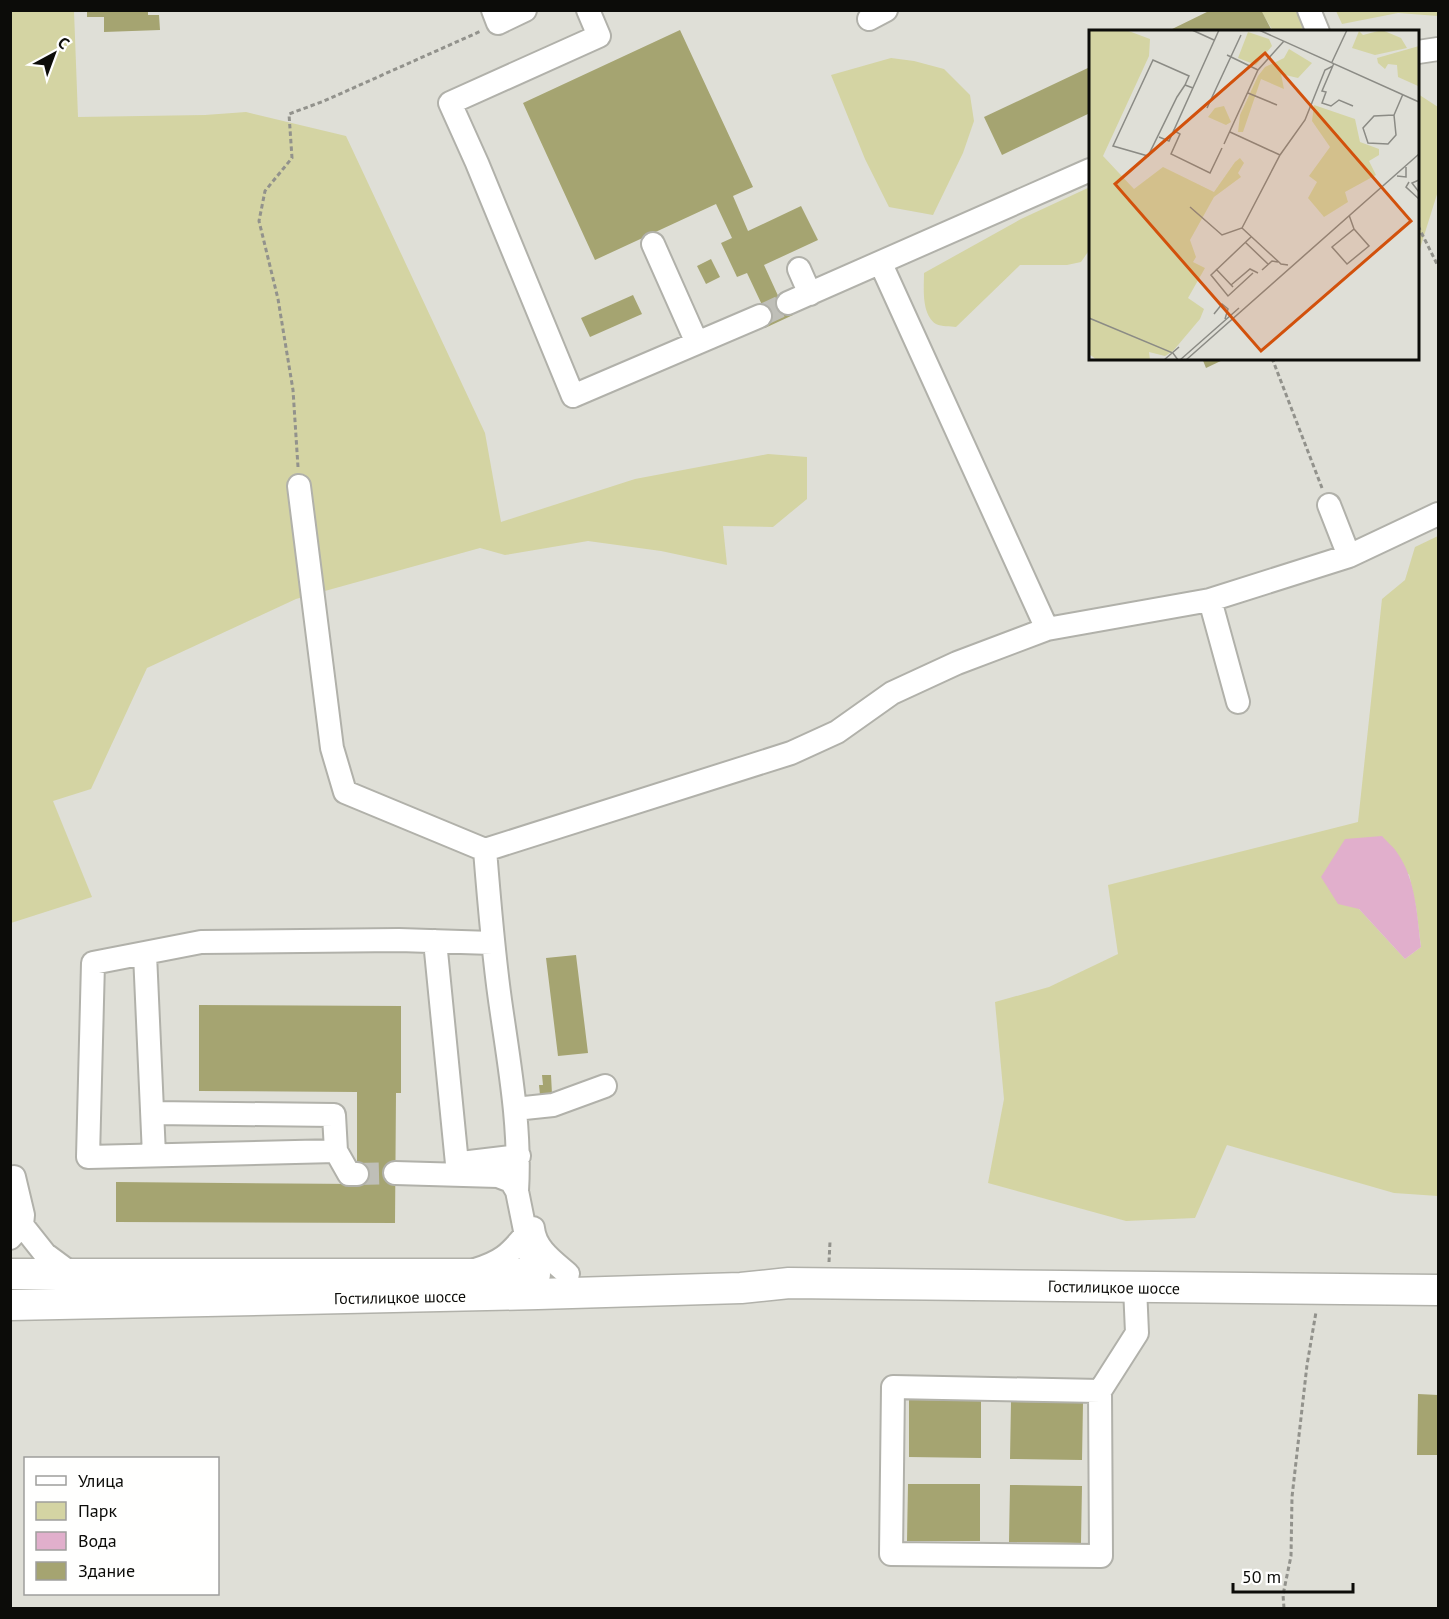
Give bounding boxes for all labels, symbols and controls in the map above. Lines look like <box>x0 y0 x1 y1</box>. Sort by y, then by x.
north arrow <box>24 24 84 84</box>
inset map <box>1089 30 1419 360</box>
text: С <box>54 32 74 53</box>
street label: Гостилицкое шоссе <box>1048 1276 1180 1298</box>
street label: Гостилицкое шоссе <box>334 1286 466 1308</box>
legend <box>24 1457 219 1595</box>
text: Улица <box>78 1469 124 1492</box>
text: Парк <box>78 1499 118 1522</box>
text: Вода <box>78 1529 117 1552</box>
scale bar <box>1233 1556 1353 1594</box>
text: Здание <box>78 1559 135 1582</box>
text: 50 m <box>1242 1565 1281 1588</box>

